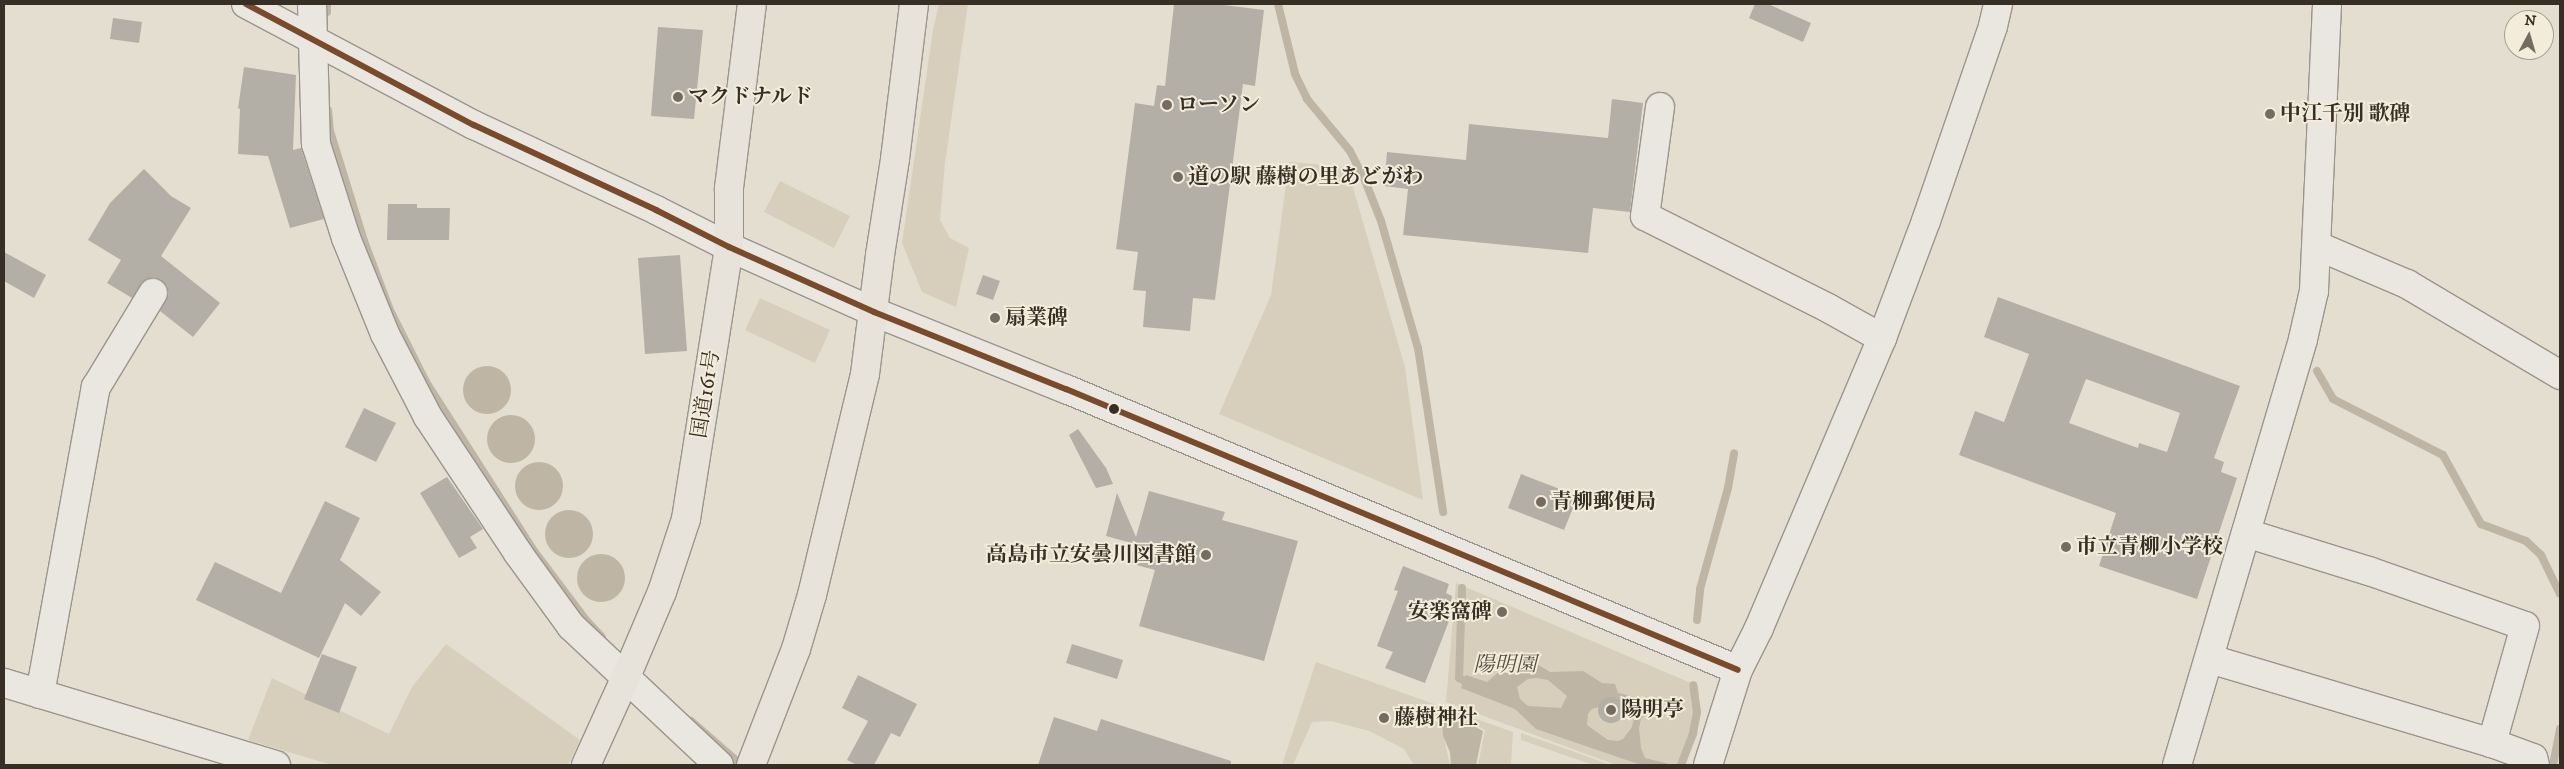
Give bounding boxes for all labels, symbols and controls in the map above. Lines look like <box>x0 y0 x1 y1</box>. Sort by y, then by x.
north arrow <box>2504 10 2554 60</box>
text: N <box>2524 12 2537 31</box>
place label: マクドナルド <box>688 84 814 110</box>
marker: マクドナルド <box>672 91 684 103</box>
place label: ローソン <box>1177 92 1261 118</box>
marker: ローソン <box>1161 99 1173 111</box>
place label: 中江千別 歌碑 <box>2280 101 2411 127</box>
marker: 中江千別 歌碑 <box>2264 108 2276 120</box>
place label: 道の駅 藤樹の里あどがわ <box>1188 164 1424 190</box>
marker: 道の駅 藤樹の里あどがわ <box>1172 171 1184 183</box>
place label: 扇業碑 <box>1005 305 1068 331</box>
marker: 扇業碑 <box>989 312 1001 324</box>
street label: 国道161号 <box>687 348 725 440</box>
unlabelled marker <box>1109 404 1119 414</box>
place label: 青柳郵便局 <box>1551 489 1656 515</box>
marker: 青柳郵便局 <box>1535 496 1547 508</box>
place label: 市立青柳小学校 <box>2076 534 2223 560</box>
marker: 市立青柳小学校 <box>2060 541 2072 553</box>
place label: 高島市立安曇川図書館 <box>986 542 1196 568</box>
marker: 高島市立安曇川図書館 <box>1200 549 1212 561</box>
place label: 安楽窩碑 <box>1408 599 1492 625</box>
marker: 安楽窩碑 <box>1496 606 1508 618</box>
park label: 陽明園 <box>1474 652 1536 678</box>
place label: 陽明亭 <box>1621 697 1684 723</box>
marker: 陽明亭 <box>1605 704 1617 716</box>
place label: 藤樹神社 <box>1394 705 1478 731</box>
marker: 藤樹神社 <box>1378 712 1390 724</box>

